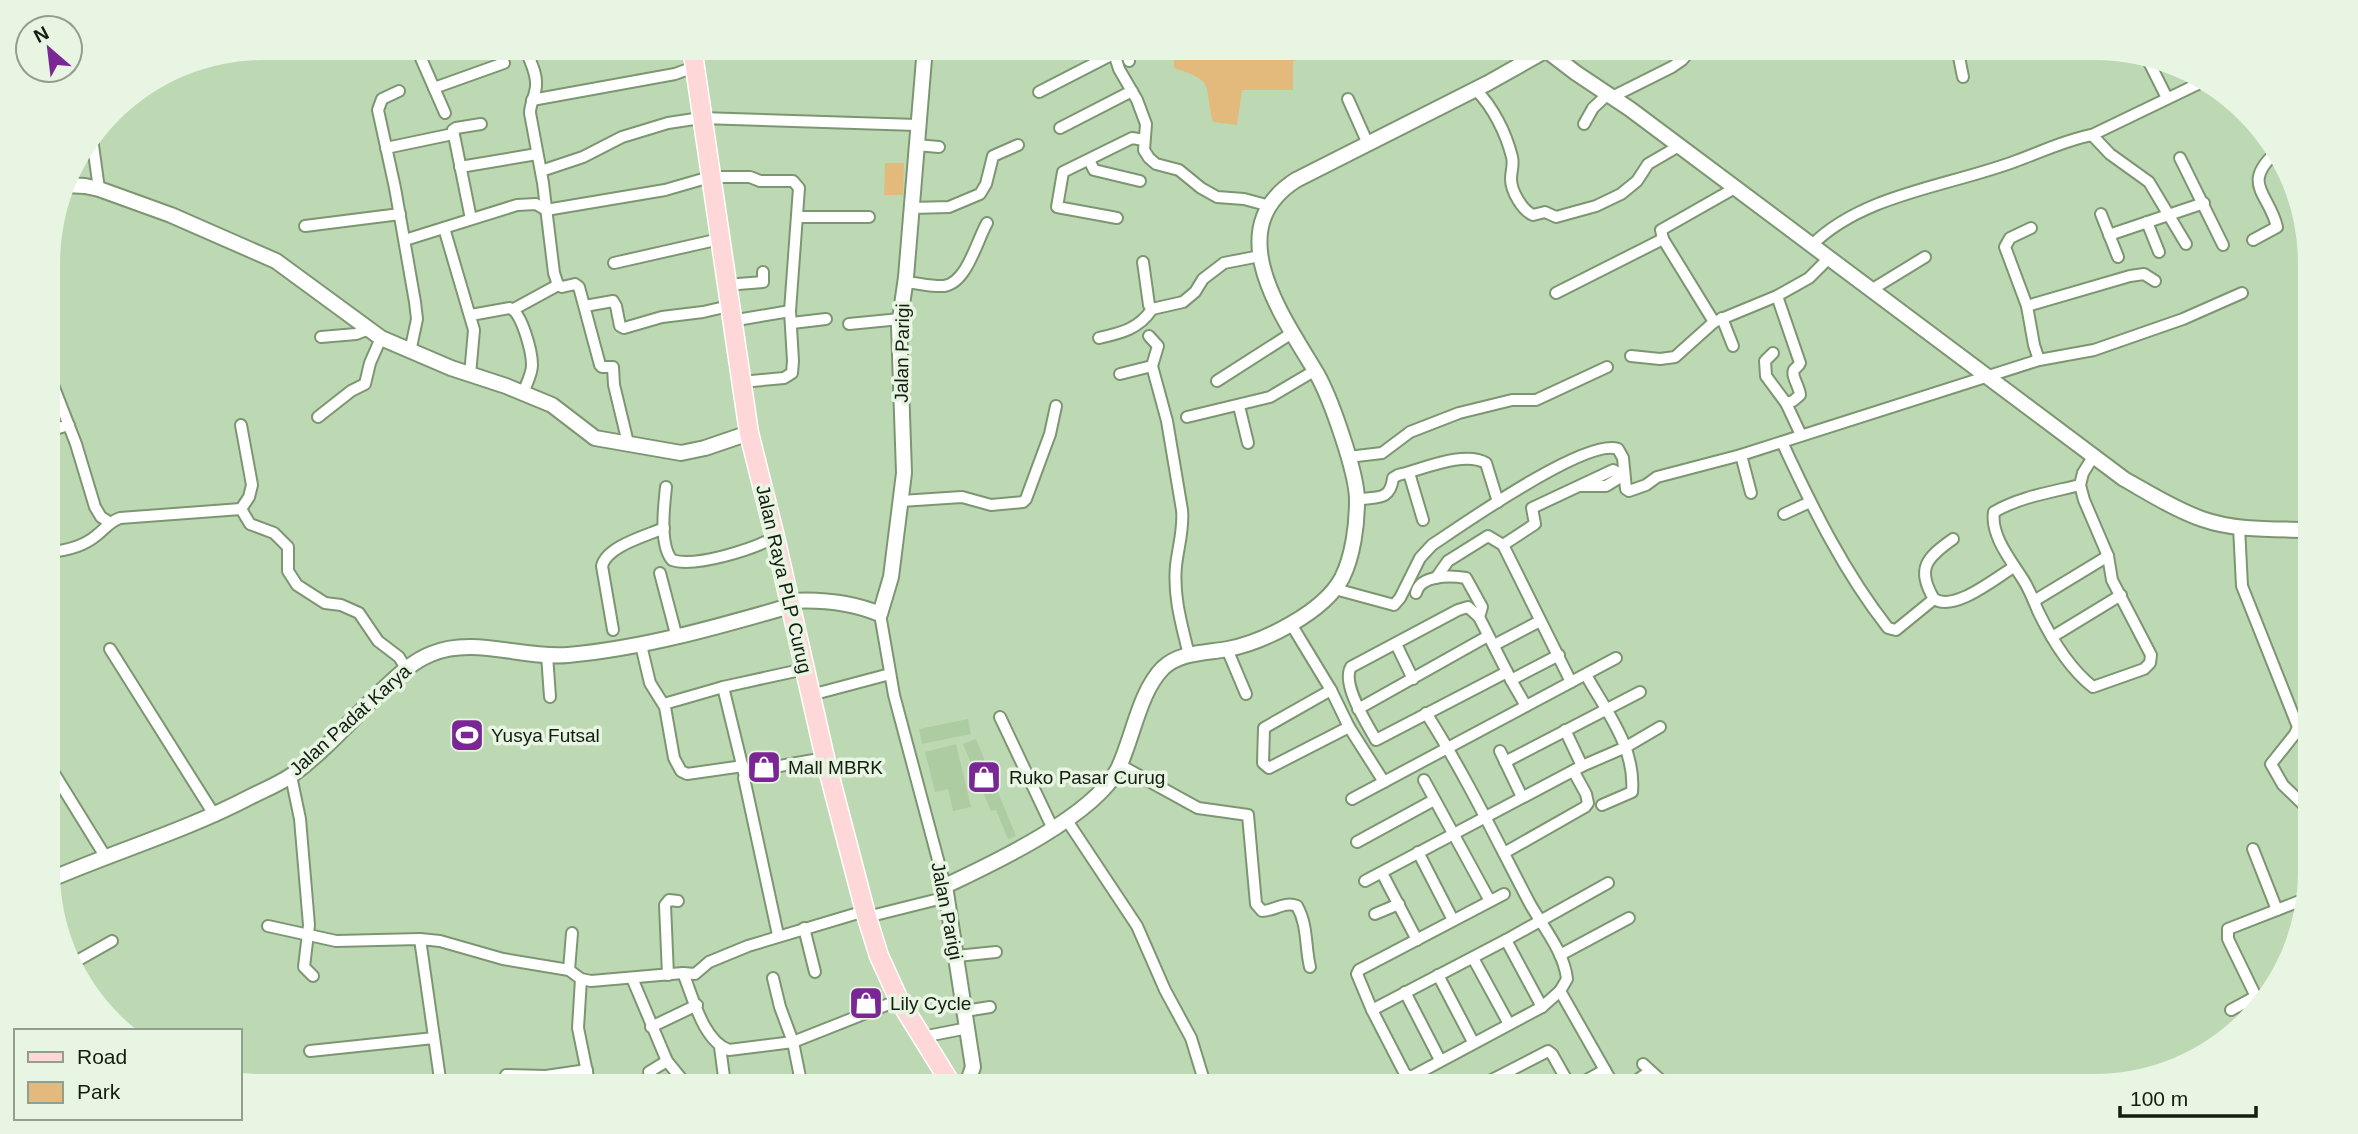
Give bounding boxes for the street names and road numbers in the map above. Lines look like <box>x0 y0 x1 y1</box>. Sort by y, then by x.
street label: Jalan Parigi <box>891 303 913 403</box>
street label: Jalan Raya PLP Curug <box>752 483 816 675</box>
street label: Jalan Padat Karya <box>285 660 415 780</box>
street label: Jalan Parigi <box>927 860 967 962</box>

